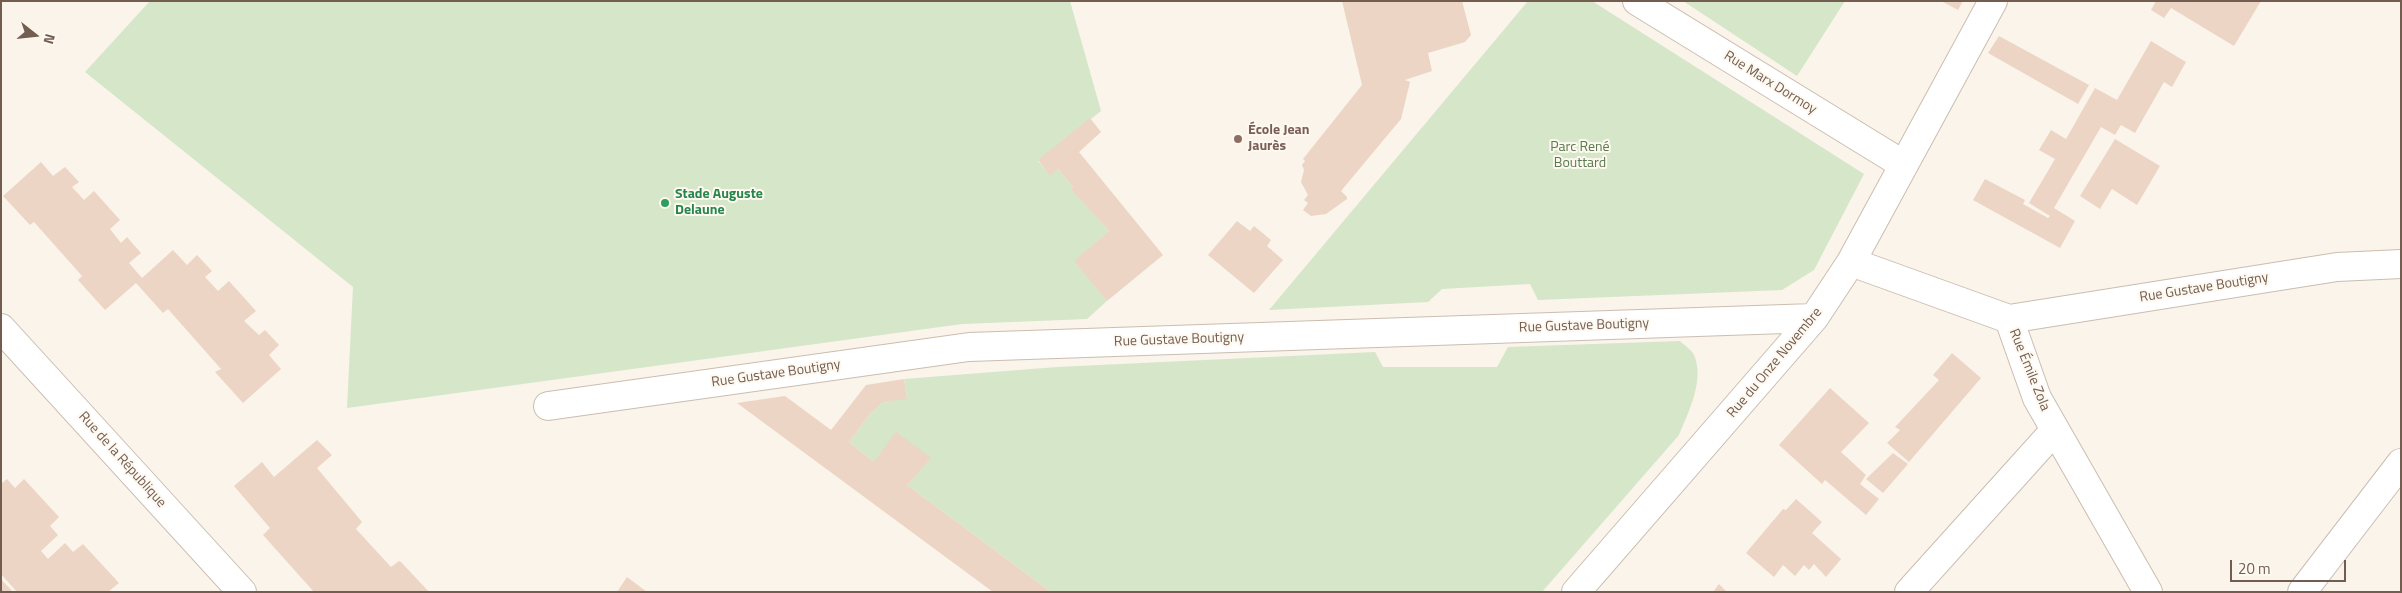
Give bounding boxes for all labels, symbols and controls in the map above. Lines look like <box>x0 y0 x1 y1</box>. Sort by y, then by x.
north arrow <box>10 10 60 60</box>
text: N <box>38 32 61 47</box>
street label: Rue Marx Dormoy <box>1721 48 1819 118</box>
place label: École Jean Jaurès <box>1248 123 1310 156</box>
marker: École Jean Jaurès <box>1232 133 1244 145</box>
park label: Parc René Bouttard <box>1550 140 1610 172</box>
place label: Stade Auguste Delaune <box>675 187 763 220</box>
marker: Stade Auguste Delaune <box>659 197 671 209</box>
street label: Rue Gustave Boutigny <box>2138 270 2270 306</box>
street label: Rue du Onze Novembre <box>1724 305 1826 421</box>
street label: Rue Gustave Boutigny <box>1519 315 1649 337</box>
street label: Rue Émile Zola <box>2005 326 2053 414</box>
street label: Rue Gustave Boutigny <box>1114 329 1244 351</box>
street label: Rue Gustave Boutigny <box>710 357 842 391</box>
street label: Rue de la République <box>75 409 169 511</box>
scale bar <box>2232 550 2348 582</box>
text: 20 m <box>2238 557 2271 580</box>

